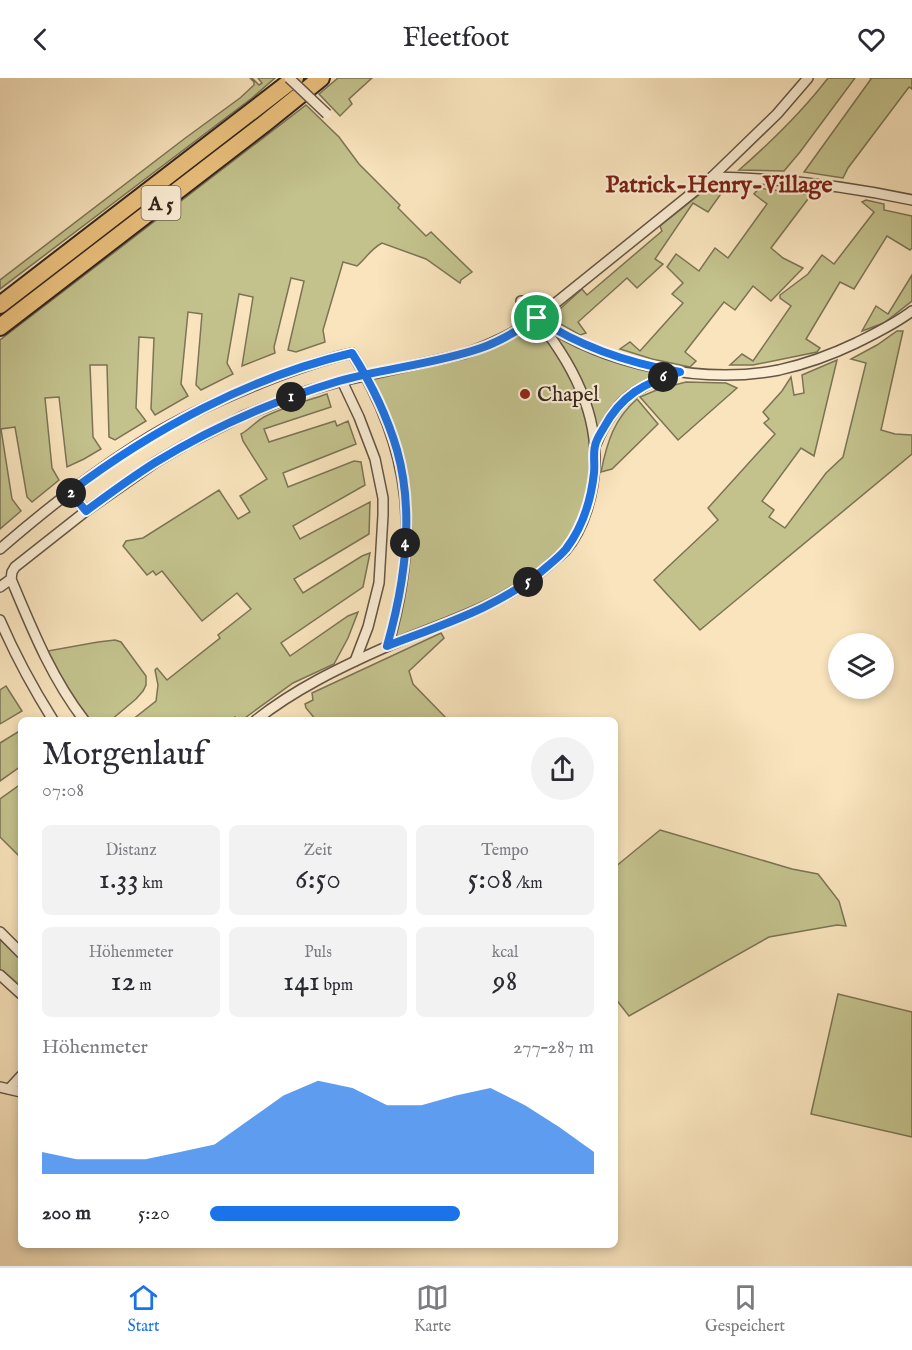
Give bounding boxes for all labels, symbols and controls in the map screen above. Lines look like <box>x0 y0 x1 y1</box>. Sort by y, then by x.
text: Fleetfoot <box>403 22 509 56</box>
icon: back <box>24 23 57 56</box>
icon: heart <box>855 23 888 56</box>
district label: Patrick-Henry-Village <box>605 170 833 201</box>
road number: A 5 <box>142 186 180 220</box>
pin <box>511 292 562 343</box>
icon: arrive <box>520 301 553 334</box>
pin: 6 <box>648 362 678 392</box>
text: 6 <box>660 367 666 387</box>
pin: 1 <box>276 382 306 412</box>
place label: Chapel <box>537 382 599 409</box>
text: 1 <box>288 387 294 407</box>
marker: Chapel <box>518 387 532 401</box>
pin: 2 <box>56 478 86 508</box>
text: 2 <box>67 483 75 503</box>
pin: 4 <box>390 528 420 558</box>
text: 4 <box>401 533 409 553</box>
pin: 5 <box>513 567 543 597</box>
text: 5 <box>525 572 531 592</box>
map controls <box>828 633 894 699</box>
button: layers <box>828 633 894 699</box>
text: Morgenlauf <box>42 734 206 776</box>
button: share <box>531 737 594 800</box>
text: 07:08 <box>42 778 84 803</box>
text: Distanz <box>105 841 157 861</box>
text: Zeit <box>304 841 332 861</box>
text: Tempo <box>481 841 529 861</box>
text: 1.33 <box>99 861 139 899</box>
text: 6:50 <box>295 861 341 899</box>
text: 5:08 <box>467 861 513 899</box>
text: km <box>139 874 163 894</box>
text: /km <box>513 874 543 894</box>
text: Höhenmeter <box>89 943 173 963</box>
text: Puls <box>304 943 332 963</box>
text: kcal <box>492 943 518 963</box>
text: 12 <box>110 963 136 1001</box>
text: 141 <box>283 963 320 1001</box>
text: 98 <box>493 963 517 1001</box>
text: m <box>136 976 152 996</box>
text: bpm <box>320 976 353 996</box>
text: Höhenmeter <box>42 1035 148 1060</box>
text: 277–287 m <box>513 1035 594 1060</box>
text: 200 m <box>42 1201 91 1226</box>
text: 5:20 <box>138 1201 170 1226</box>
tab: Start <box>127 1281 160 1337</box>
tab: Karte <box>414 1281 451 1337</box>
tab: Gespeichert <box>705 1281 785 1337</box>

